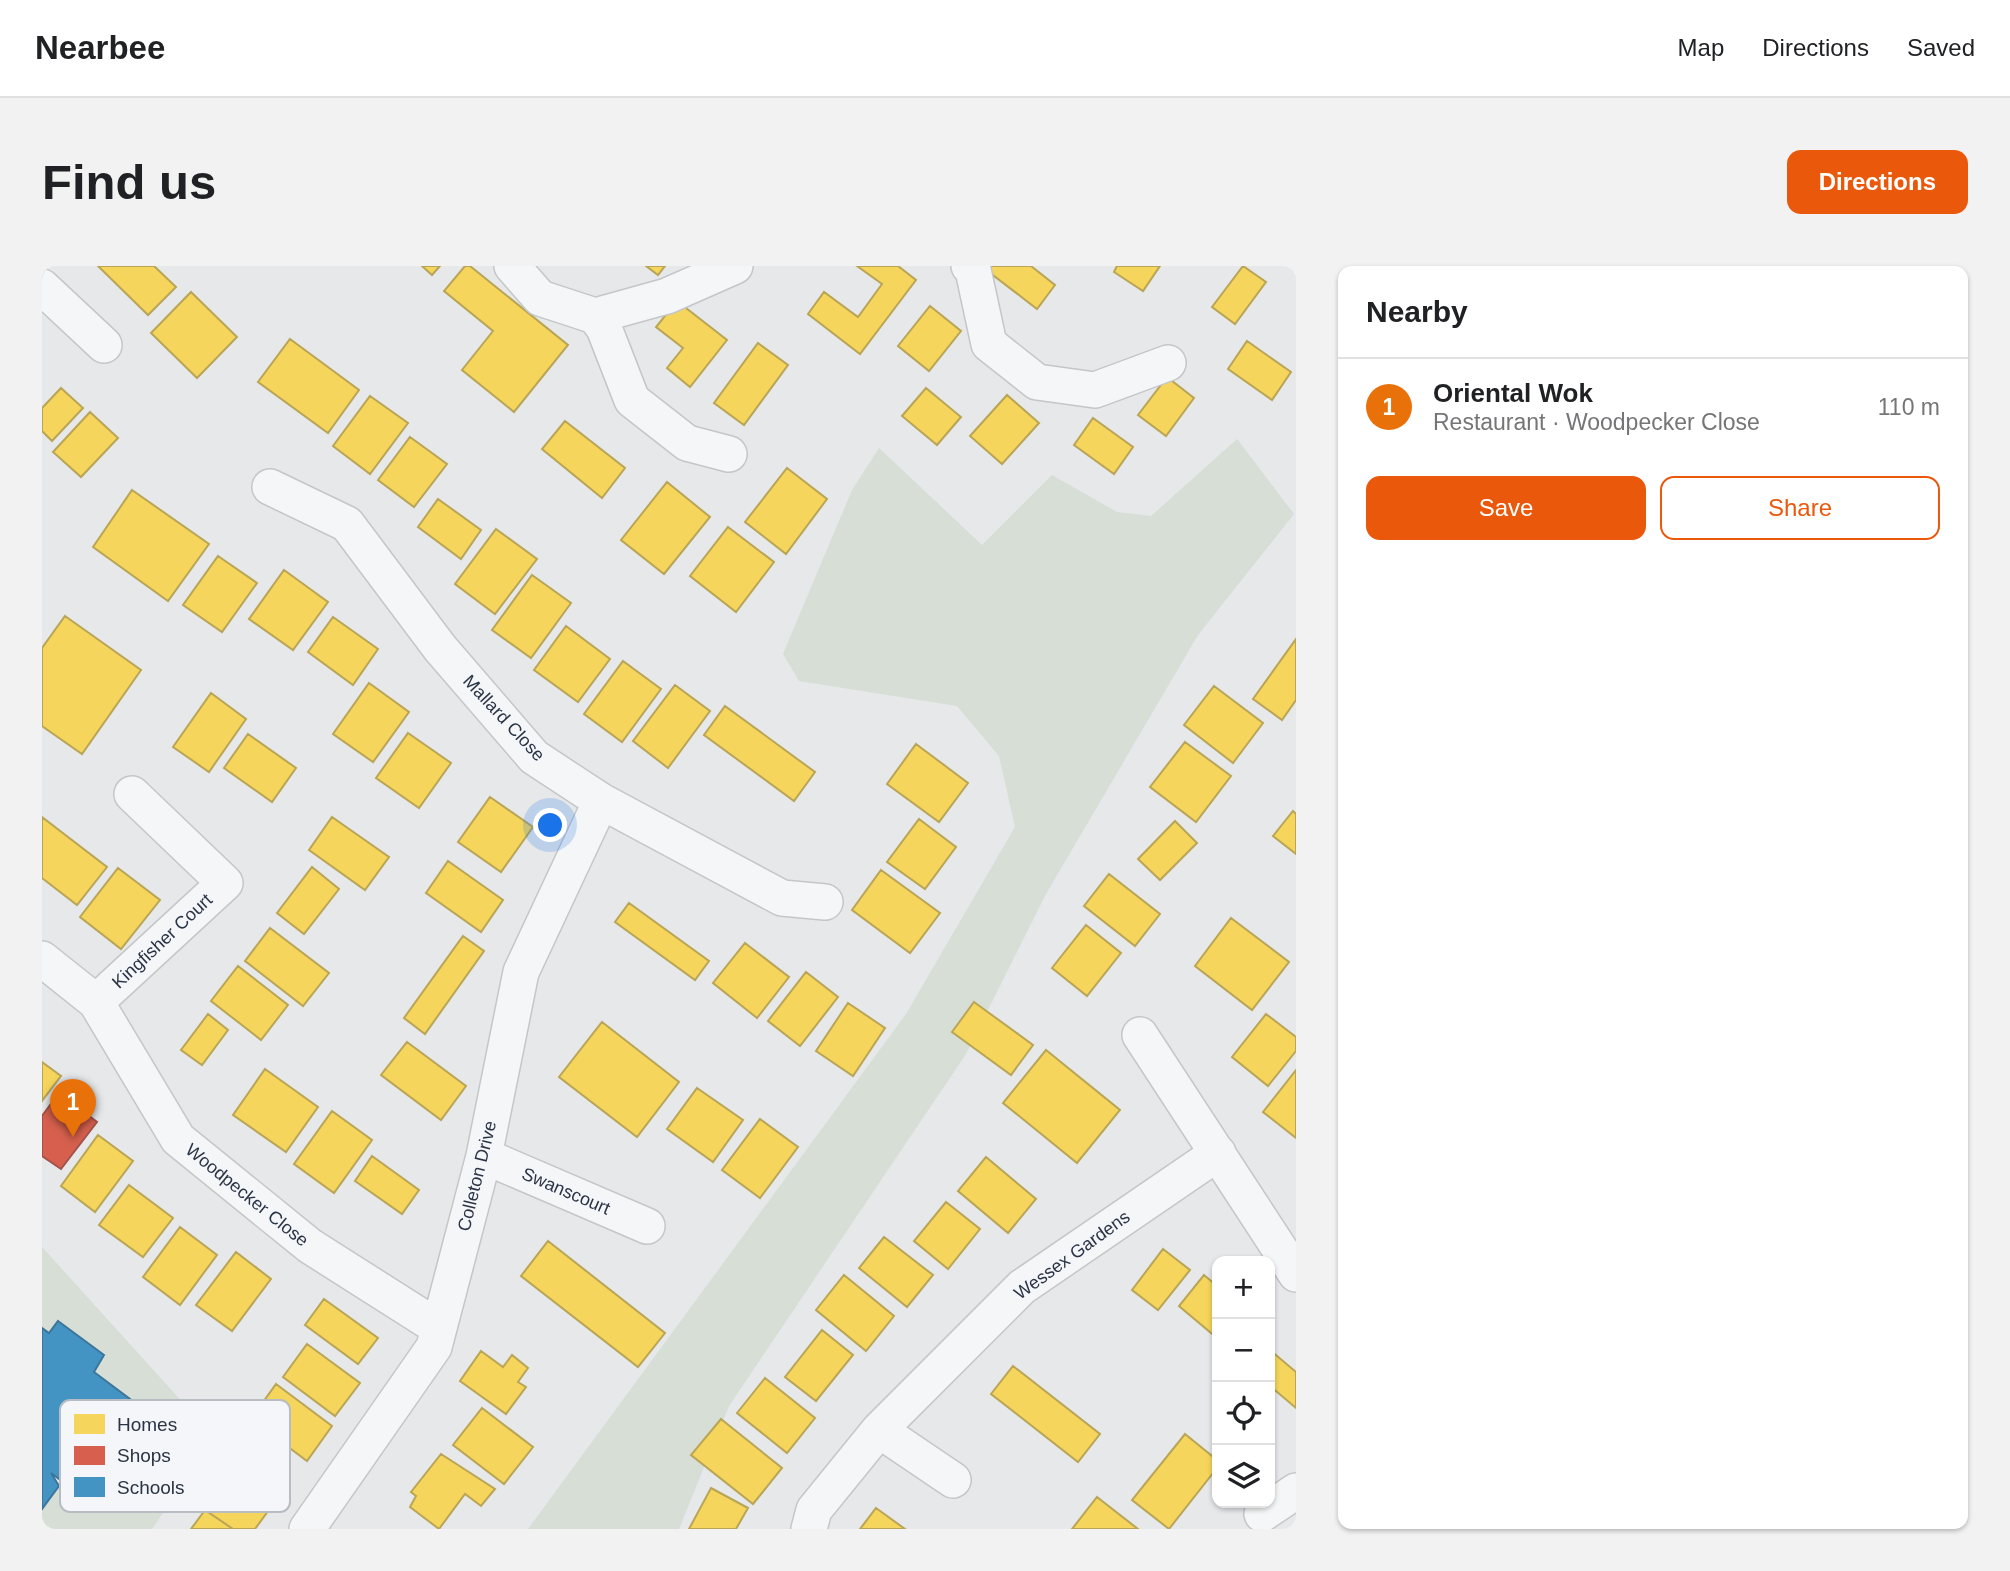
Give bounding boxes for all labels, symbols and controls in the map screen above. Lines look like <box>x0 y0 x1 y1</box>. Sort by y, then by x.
text: Nearbee <box>35 29 165 66</box>
text: Map <box>1678 34 1724 61</box>
text: Directions <box>1762 34 1869 61</box>
text: Saved <box>1907 34 1975 61</box>
button: Directions <box>1787 150 1968 214</box>
text: Find us <box>42 155 216 209</box>
text: Nearby <box>1366 295 1468 328</box>
text: Oriental Wok <box>1433 378 1593 408</box>
text: 1 <box>1383 394 1395 420</box>
text: 110 m <box>1878 394 1940 420</box>
text: Restaurant · Woodpecker Close <box>1433 409 1760 435</box>
button: Save <box>1366 476 1646 540</box>
button: Share <box>1660 476 1940 540</box>
street label: Mallard Close <box>459 671 549 765</box>
your location <box>533 808 567 842</box>
street label: Kingfisher Court <box>108 890 216 992</box>
pin: 1 <box>50 1079 96 1137</box>
street label: Colleton Drive <box>454 1119 500 1233</box>
street label: Woodpecker Close <box>182 1139 312 1251</box>
street label: Swanscourt <box>519 1163 613 1219</box>
street label: Wessex Gardens <box>1010 1206 1134 1304</box>
map controls <box>1212 1256 1275 1508</box>
button: + <box>1212 1256 1275 1319</box>
button: − <box>1212 1319 1275 1382</box>
button: locate <box>1212 1382 1275 1445</box>
legend <box>60 1400 290 1512</box>
text: Homes <box>117 1414 177 1435</box>
text: Shops <box>117 1445 171 1466</box>
button: layers <box>1212 1445 1275 1508</box>
text: Schools <box>117 1477 185 1498</box>

